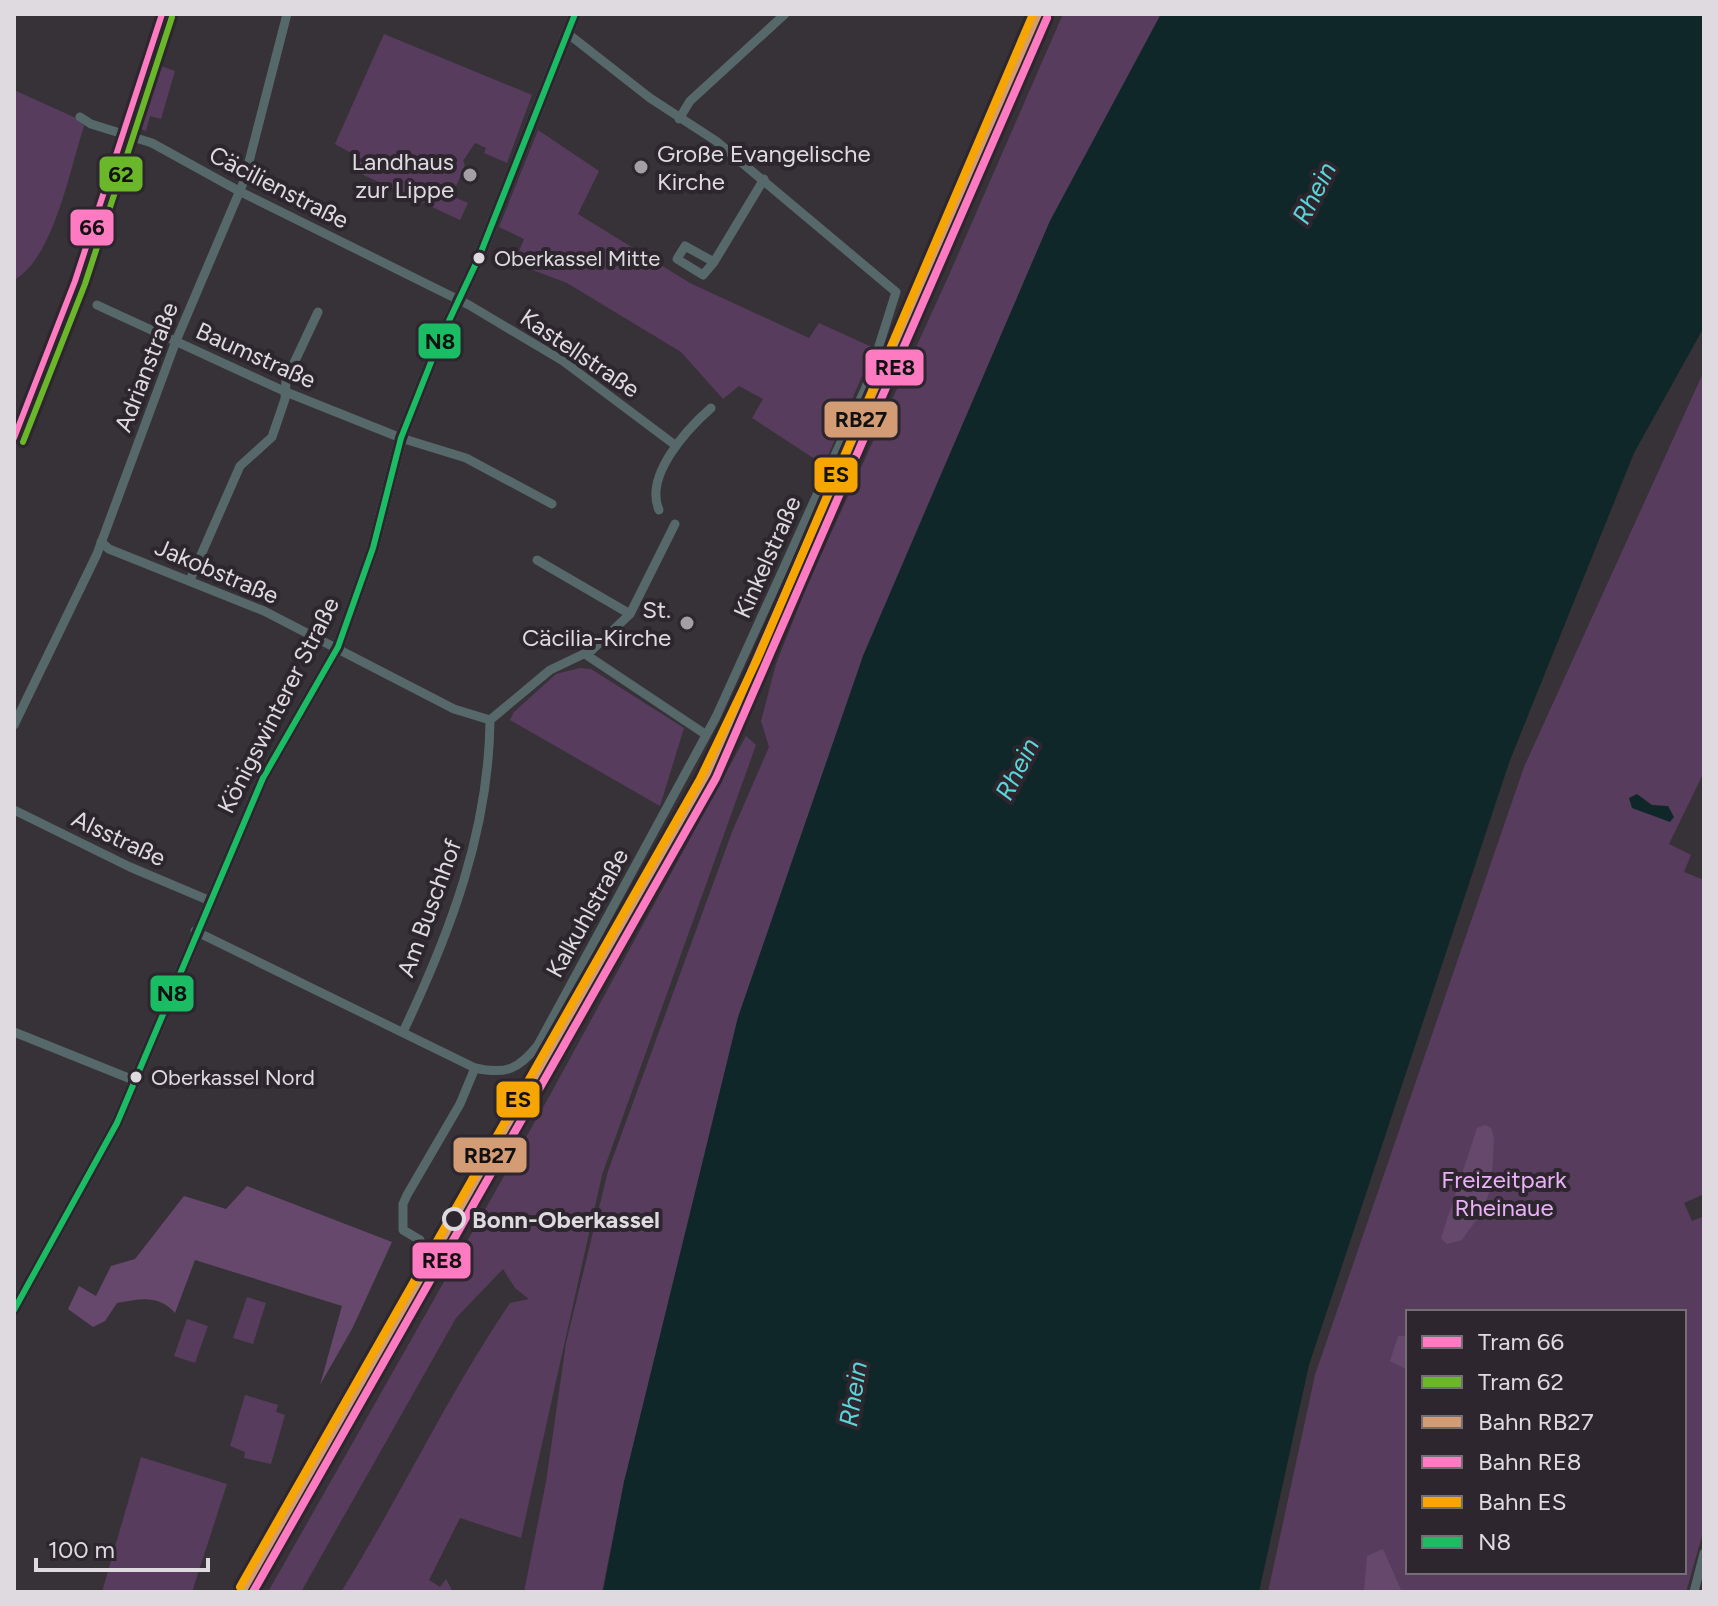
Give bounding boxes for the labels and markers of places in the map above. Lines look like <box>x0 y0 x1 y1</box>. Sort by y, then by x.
place label: Große Evangelische Kirche <box>657 139 871 196</box>
place label: Landhaus zur Lippe <box>352 147 454 204</box>
marker: Große Evangelische Kirche <box>632 158 650 176</box>
marker: Landhaus zur Lippe <box>461 166 479 184</box>
place label: Oberkassel Mitte <box>494 245 660 272</box>
marker: Oberkassel Mitte <box>471 250 487 266</box>
place label: St. Cäcilia-Kirche <box>522 595 671 652</box>
marker: St. Cäcilia-Kirche <box>678 614 696 632</box>
place label: Oberkassel Nord <box>151 1064 315 1091</box>
marker: Oberkassel Nord <box>128 1069 144 1085</box>
place label: Bonn-Oberkassel <box>472 1205 660 1234</box>
marker: Bonn-Oberkassel <box>443 1208 465 1230</box>

